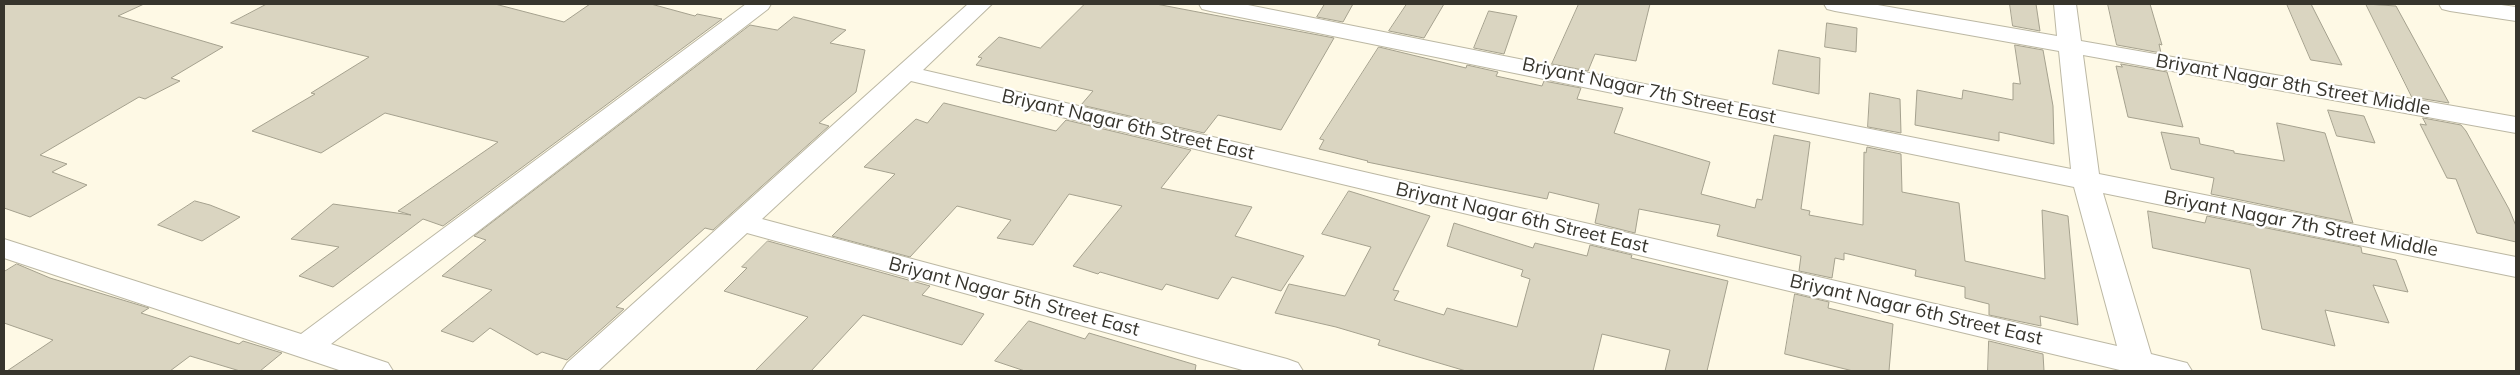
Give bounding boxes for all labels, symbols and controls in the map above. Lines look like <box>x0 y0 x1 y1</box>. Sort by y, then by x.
street label: Briyant Nagar 8th Street Middle <box>2154 50 2432 120</box>
street label: Briyant Nagar 7th Street East <box>1520 53 1778 129</box>
street label: Briyant Nagar 6th Street East <box>999 85 1257 165</box>
street label: Briyant Nagar 6th Street East <box>1393 178 1651 258</box>
street label: Briyant Nagar 7th Street Middle <box>2162 186 2440 262</box>
street label: Briyant Nagar 5th Street East <box>886 253 1142 341</box>
street label: Briyant Nagar 6th Street East <box>1787 270 2045 350</box>

